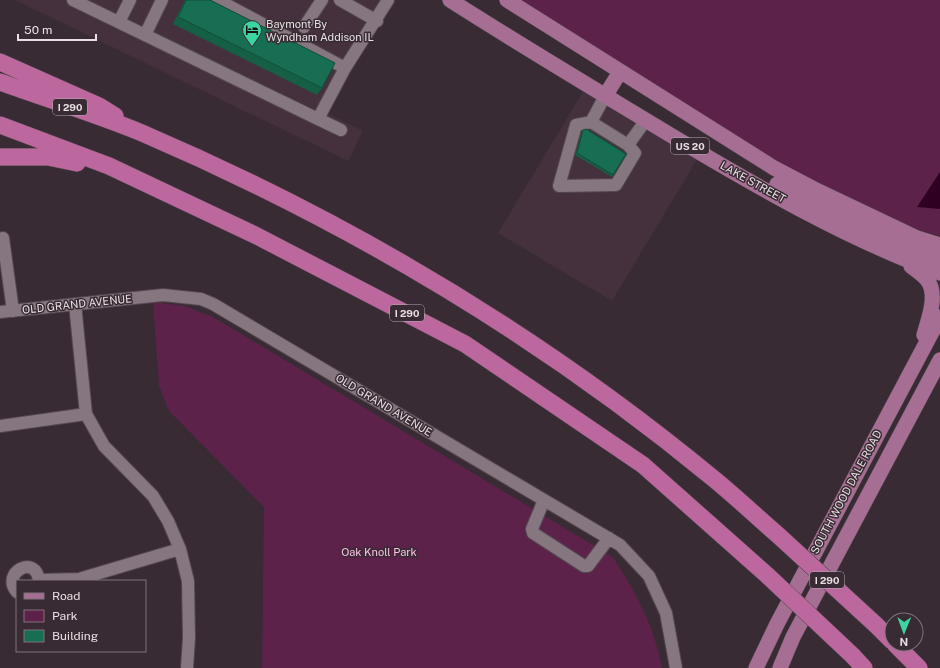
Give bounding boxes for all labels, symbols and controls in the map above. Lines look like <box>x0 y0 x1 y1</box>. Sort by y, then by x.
scale bar <box>18 16 96 42</box>
place label: Baymont By Wyndham Addison IL <box>266 18 374 43</box>
hotel icon: Baymont By Wyndham Addison IL <box>241 19 263 47</box>
text: 50 m <box>24 23 52 37</box>
road number: I 290 <box>53 99 87 115</box>
road number: US 20 <box>671 138 709 154</box>
street label: LAKE STREET <box>718 159 788 205</box>
street label: OLD GRAND AVENUE <box>22 292 133 316</box>
road number: I 290 <box>390 305 424 321</box>
street label: OLD GRAND AVENUE <box>334 371 435 439</box>
street label: SOUTH WOOD DALE ROAD <box>808 428 884 556</box>
park label: Oak Knoll Park <box>341 546 417 558</box>
road number: I 290 <box>810 572 844 588</box>
legend <box>16 580 146 652</box>
text: Road <box>52 589 80 603</box>
text: Park <box>52 609 78 623</box>
north arrow <box>884 612 924 652</box>
text: Building <box>52 629 98 643</box>
text: N <box>899 636 908 648</box>

